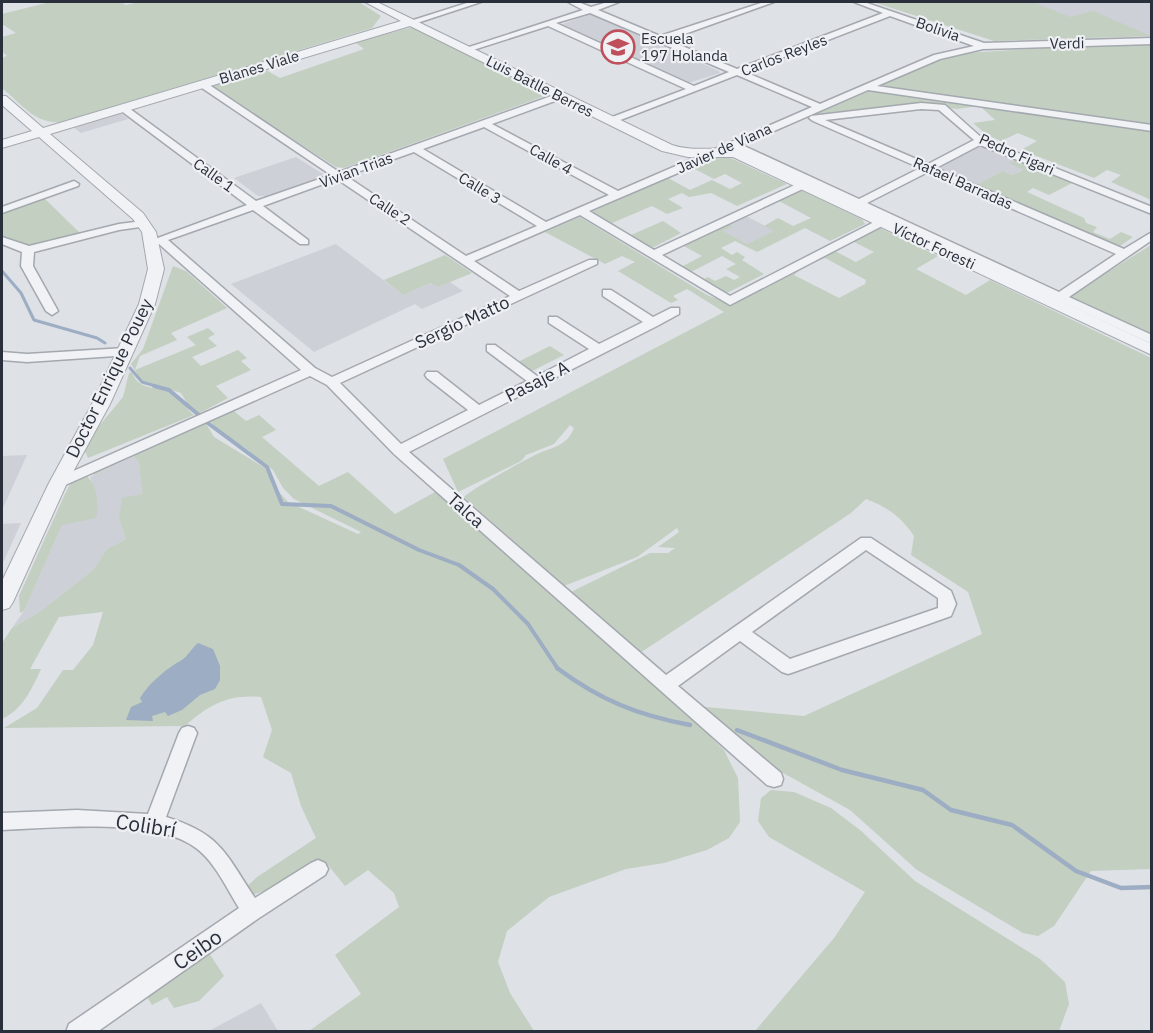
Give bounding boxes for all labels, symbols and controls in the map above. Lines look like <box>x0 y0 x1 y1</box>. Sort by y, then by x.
street label: Bolivia <box>914 13 962 45</box>
school or university icon: Escuela 197 Holanda <box>600 29 636 65</box>
place label: Escuela 197 Holanda <box>641 29 728 65</box>
street label: Carlos Reyles <box>738 30 830 80</box>
street label: Verdi <box>1049 33 1085 53</box>
street label: Blanes Viale <box>217 46 301 88</box>
street label: Luis Batlle Berres <box>483 51 597 121</box>
street label: Javier de Viana <box>674 119 774 177</box>
street label: Pedro Figari <box>976 129 1058 179</box>
street label: Calle 4 <box>526 139 576 179</box>
street label: Vivian Trias <box>317 148 395 192</box>
street label: Rafael Barradas <box>910 153 1016 213</box>
street label: Calle 1 <box>190 154 238 196</box>
street label: Calle 3 <box>455 168 505 208</box>
street label: Calle 2 <box>365 188 415 230</box>
street label: Víctor Foresti <box>889 219 979 273</box>
street label: Sergio Matto <box>411 290 513 354</box>
street label: Doctor Enrique Pouey <box>60 294 158 462</box>
street label: Pasaje A <box>501 355 573 407</box>
street label: Talca <box>443 487 490 533</box>
street label: Colibrí <box>114 806 178 844</box>
street label: Ceibo <box>167 922 227 976</box>

